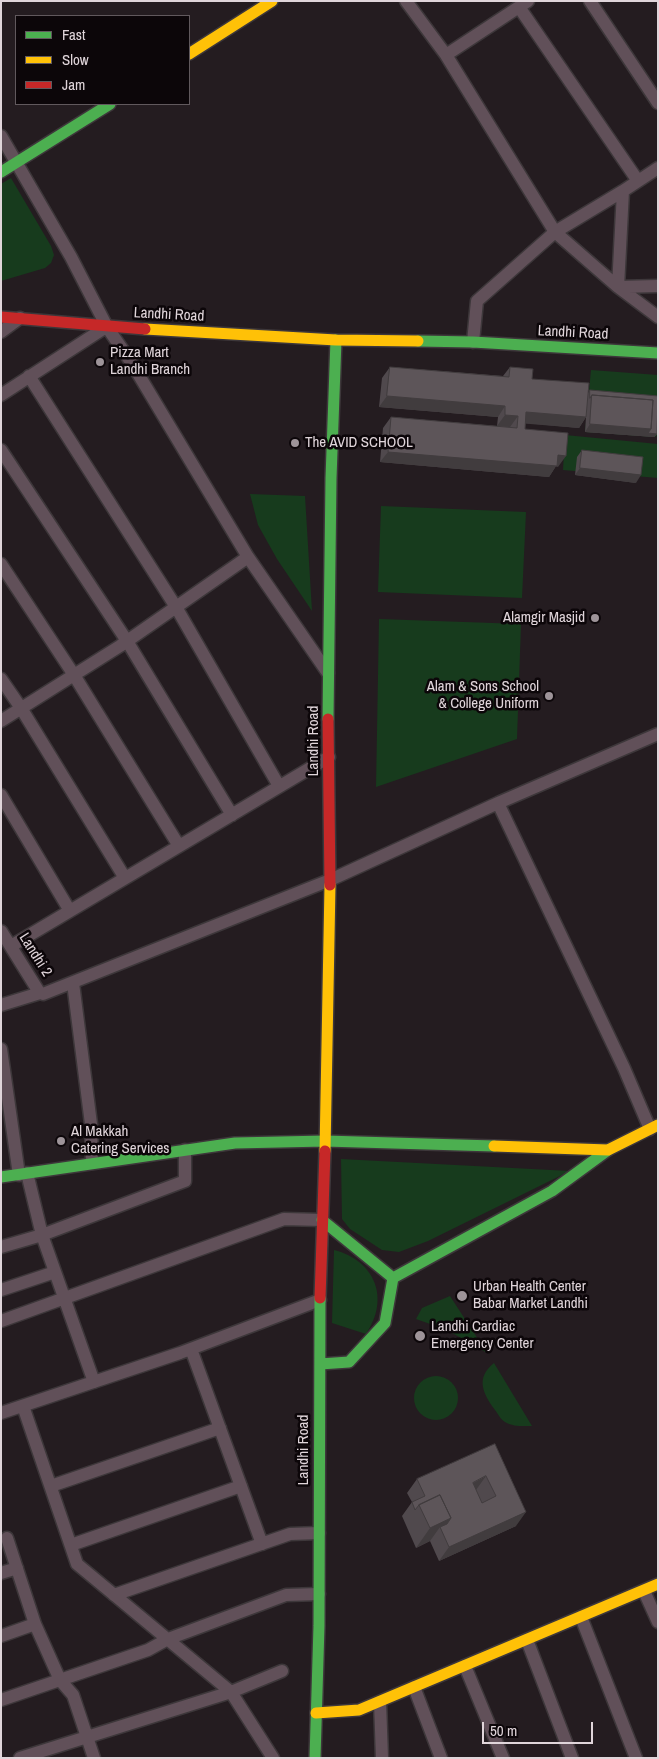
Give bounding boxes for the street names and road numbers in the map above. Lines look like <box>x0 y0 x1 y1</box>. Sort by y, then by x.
street label: Landhi Road <box>133 304 205 326</box>
street label: Landhi Road <box>537 322 609 344</box>
street label: Landhi Road <box>305 706 323 776</box>
street label: Landhi 2 <box>15 930 55 980</box>
street label: Landhi Road <box>295 1415 313 1485</box>

